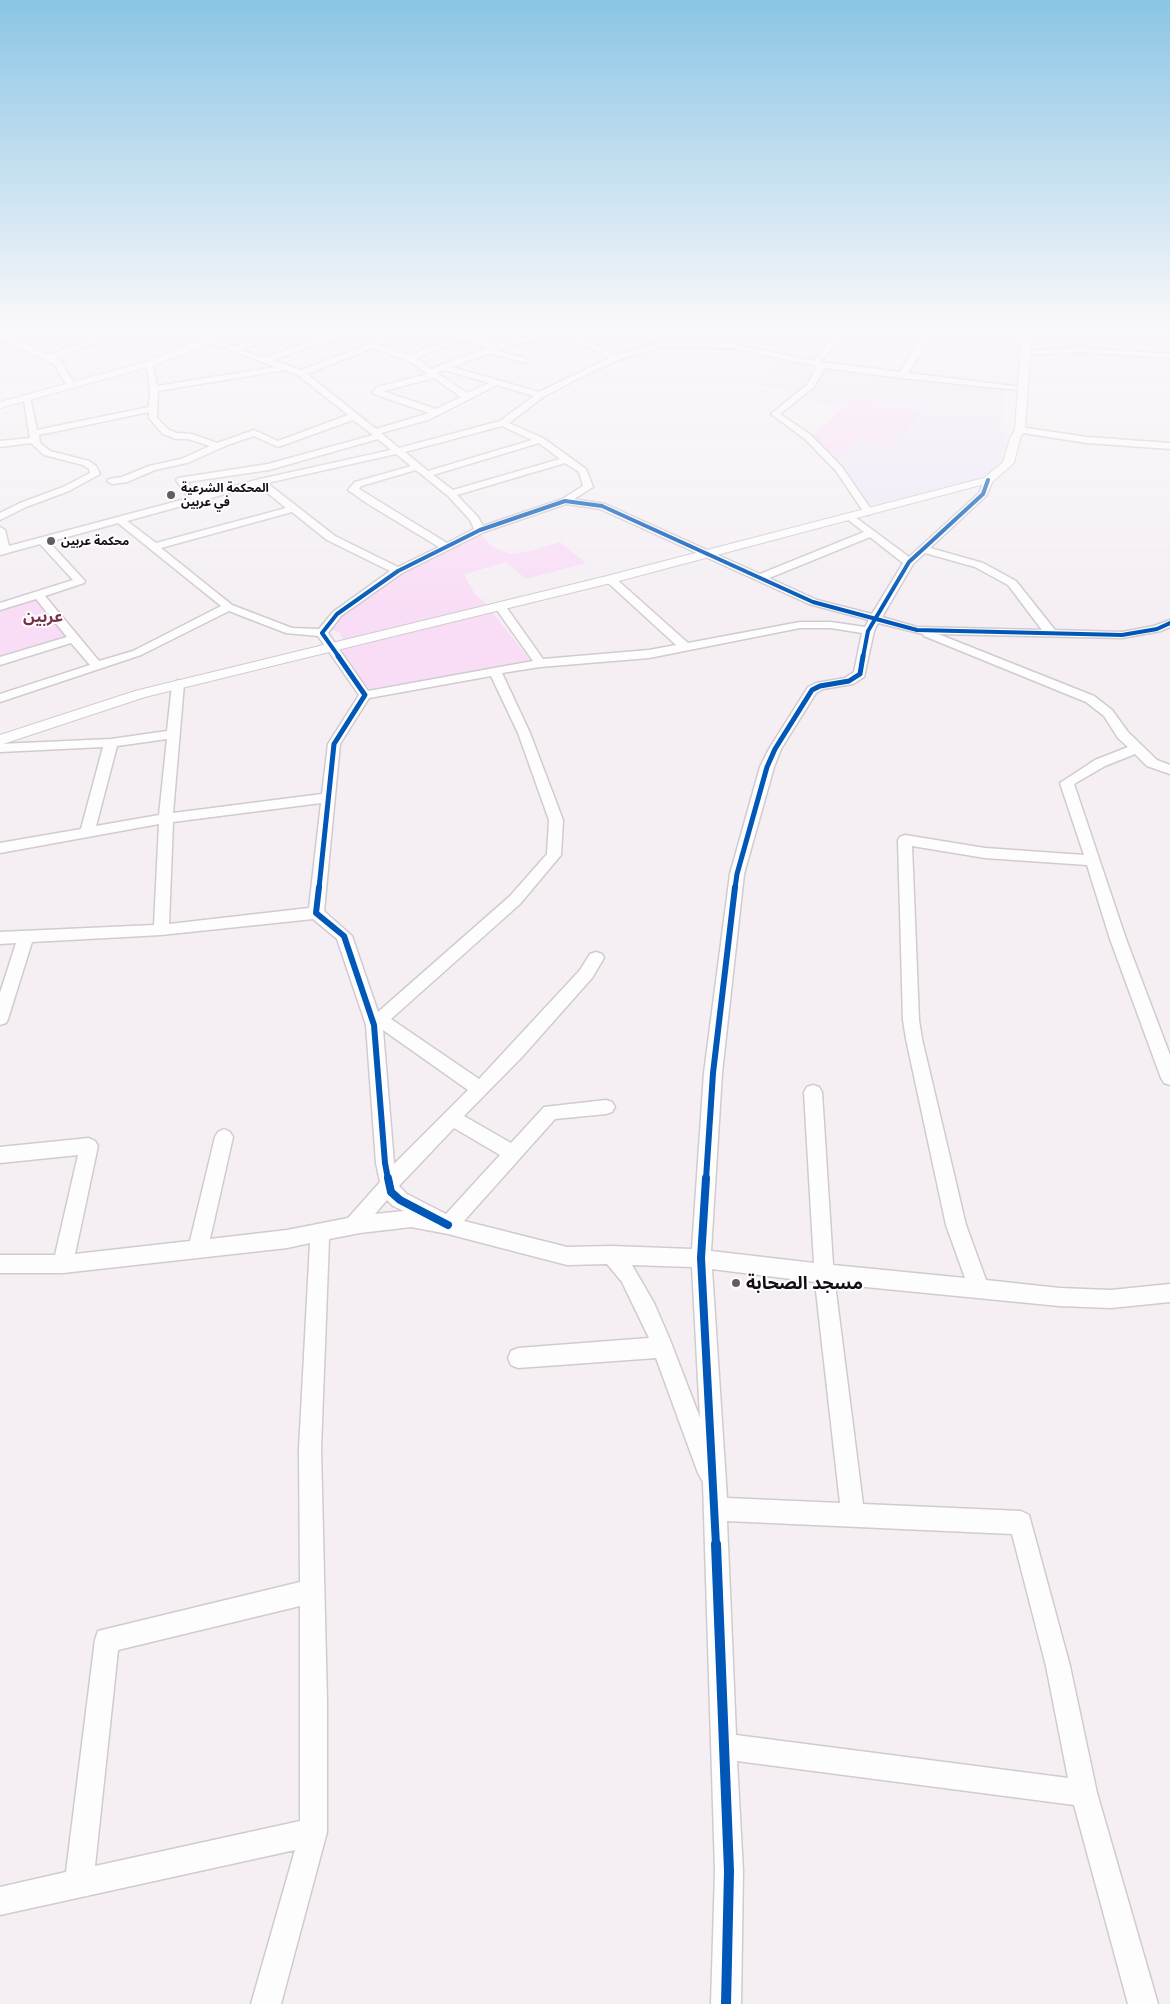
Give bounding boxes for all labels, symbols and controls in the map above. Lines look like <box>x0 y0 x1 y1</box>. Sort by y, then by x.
place label: المحكمة الشرعية في عربين <box>181 481 269 509</box>
marker: المحكمة الشرعية في عربين <box>165 489 177 501</box>
place label: محكمة عربين <box>61 534 129 548</box>
marker: محكمة عربين <box>45 535 57 547</box>
district label: عربين <box>23 607 63 627</box>
place label: مسجد الصحابة <box>746 1272 863 1294</box>
marker: مسجد الصحابة <box>730 1277 742 1289</box>

